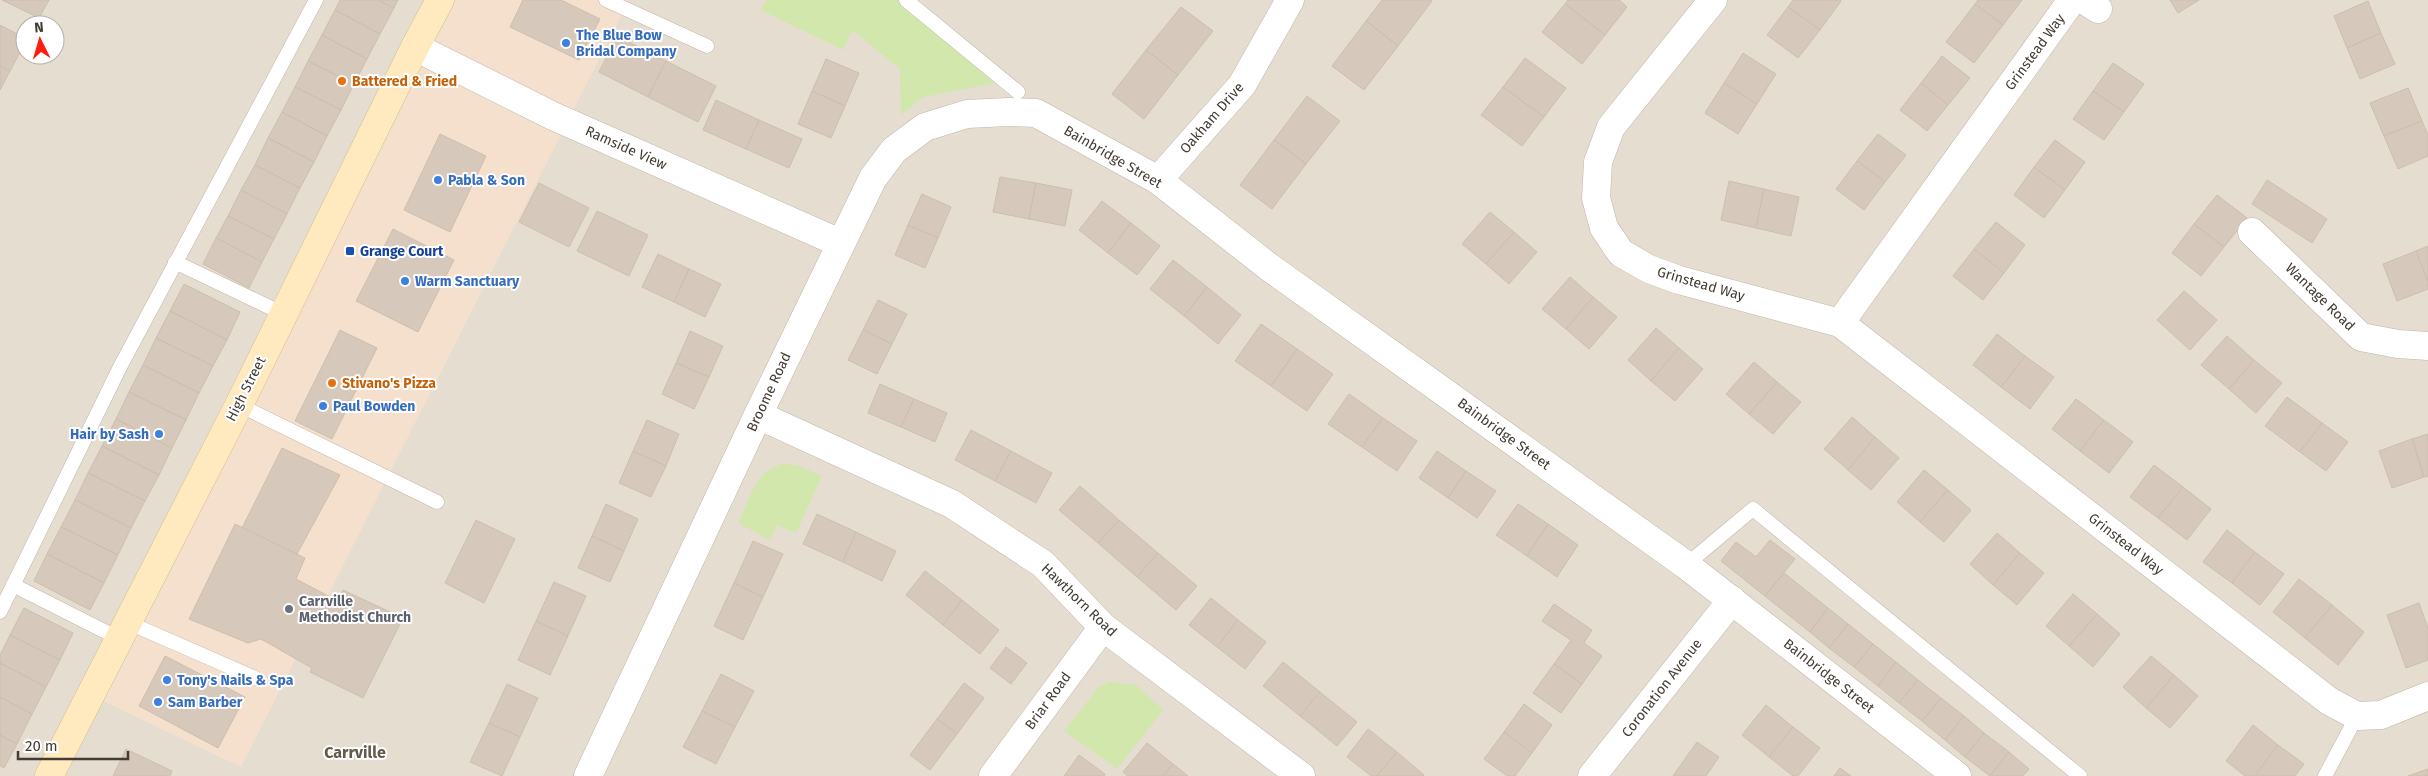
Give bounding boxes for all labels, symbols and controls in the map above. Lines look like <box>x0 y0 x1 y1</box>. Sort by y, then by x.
street label: Grinstead Way <box>2002 10 2069 94</box>
north arrow <box>15 15 65 65</box>
text: N <box>34 19 44 36</box>
place label: The Blue Bow Bridal Company <box>576 27 677 60</box>
marker: The Blue Bow Bridal Company <box>560 37 572 49</box>
place label: Battered & Fried <box>352 73 457 90</box>
marker: Battered & Fried <box>336 75 348 87</box>
street label: Oakham Drive <box>1176 79 1248 157</box>
street label: Ramside View <box>583 122 669 174</box>
street label: Bainbridge Street <box>1061 122 1166 193</box>
place label: Pabla & Son <box>448 172 525 189</box>
marker: Pabla & Son <box>432 174 444 186</box>
place label: Grange Court <box>360 243 444 260</box>
marker: Grange Court <box>344 245 356 257</box>
street label: Wantage Road <box>2282 260 2358 334</box>
street label: Grinstead Way <box>1655 263 1747 305</box>
place label: Warm Sanctuary <box>415 273 520 290</box>
marker: Warm Sanctuary <box>399 275 411 287</box>
street label: Broome Road <box>743 350 795 434</box>
street label: High Street <box>222 353 270 424</box>
place label: Stivano's Pizza <box>342 375 436 392</box>
marker: Stivano's Pizza <box>326 377 338 389</box>
street label: Bainbridge Street <box>1454 395 1555 474</box>
place label: Paul Bowden <box>333 398 415 415</box>
marker: Paul Bowden <box>317 400 329 412</box>
place label: Hair by Sash <box>70 426 149 443</box>
marker: Hair by Sash <box>153 428 165 440</box>
street label: Grinstead Way <box>2085 509 2167 579</box>
street label: Hawthorn Road <box>1038 560 1120 640</box>
place label: Carrville Methodist Church <box>299 593 411 626</box>
marker: Carrville Methodist Church <box>283 603 295 615</box>
street label: Coronation Avenue <box>1618 635 1706 741</box>
street label: Bainbridge Street <box>1780 635 1879 717</box>
street label: Briar Road <box>1021 669 1075 733</box>
place label: Tony's Nails & Spa <box>177 672 294 689</box>
marker: Tony's Nails & Spa <box>161 674 173 686</box>
place label: Sam Barber <box>168 694 243 711</box>
marker: Sam Barber <box>152 696 164 708</box>
scale bar <box>18 728 128 760</box>
text: 20 m <box>25 737 58 755</box>
district label: Carrville <box>324 743 386 762</box>

